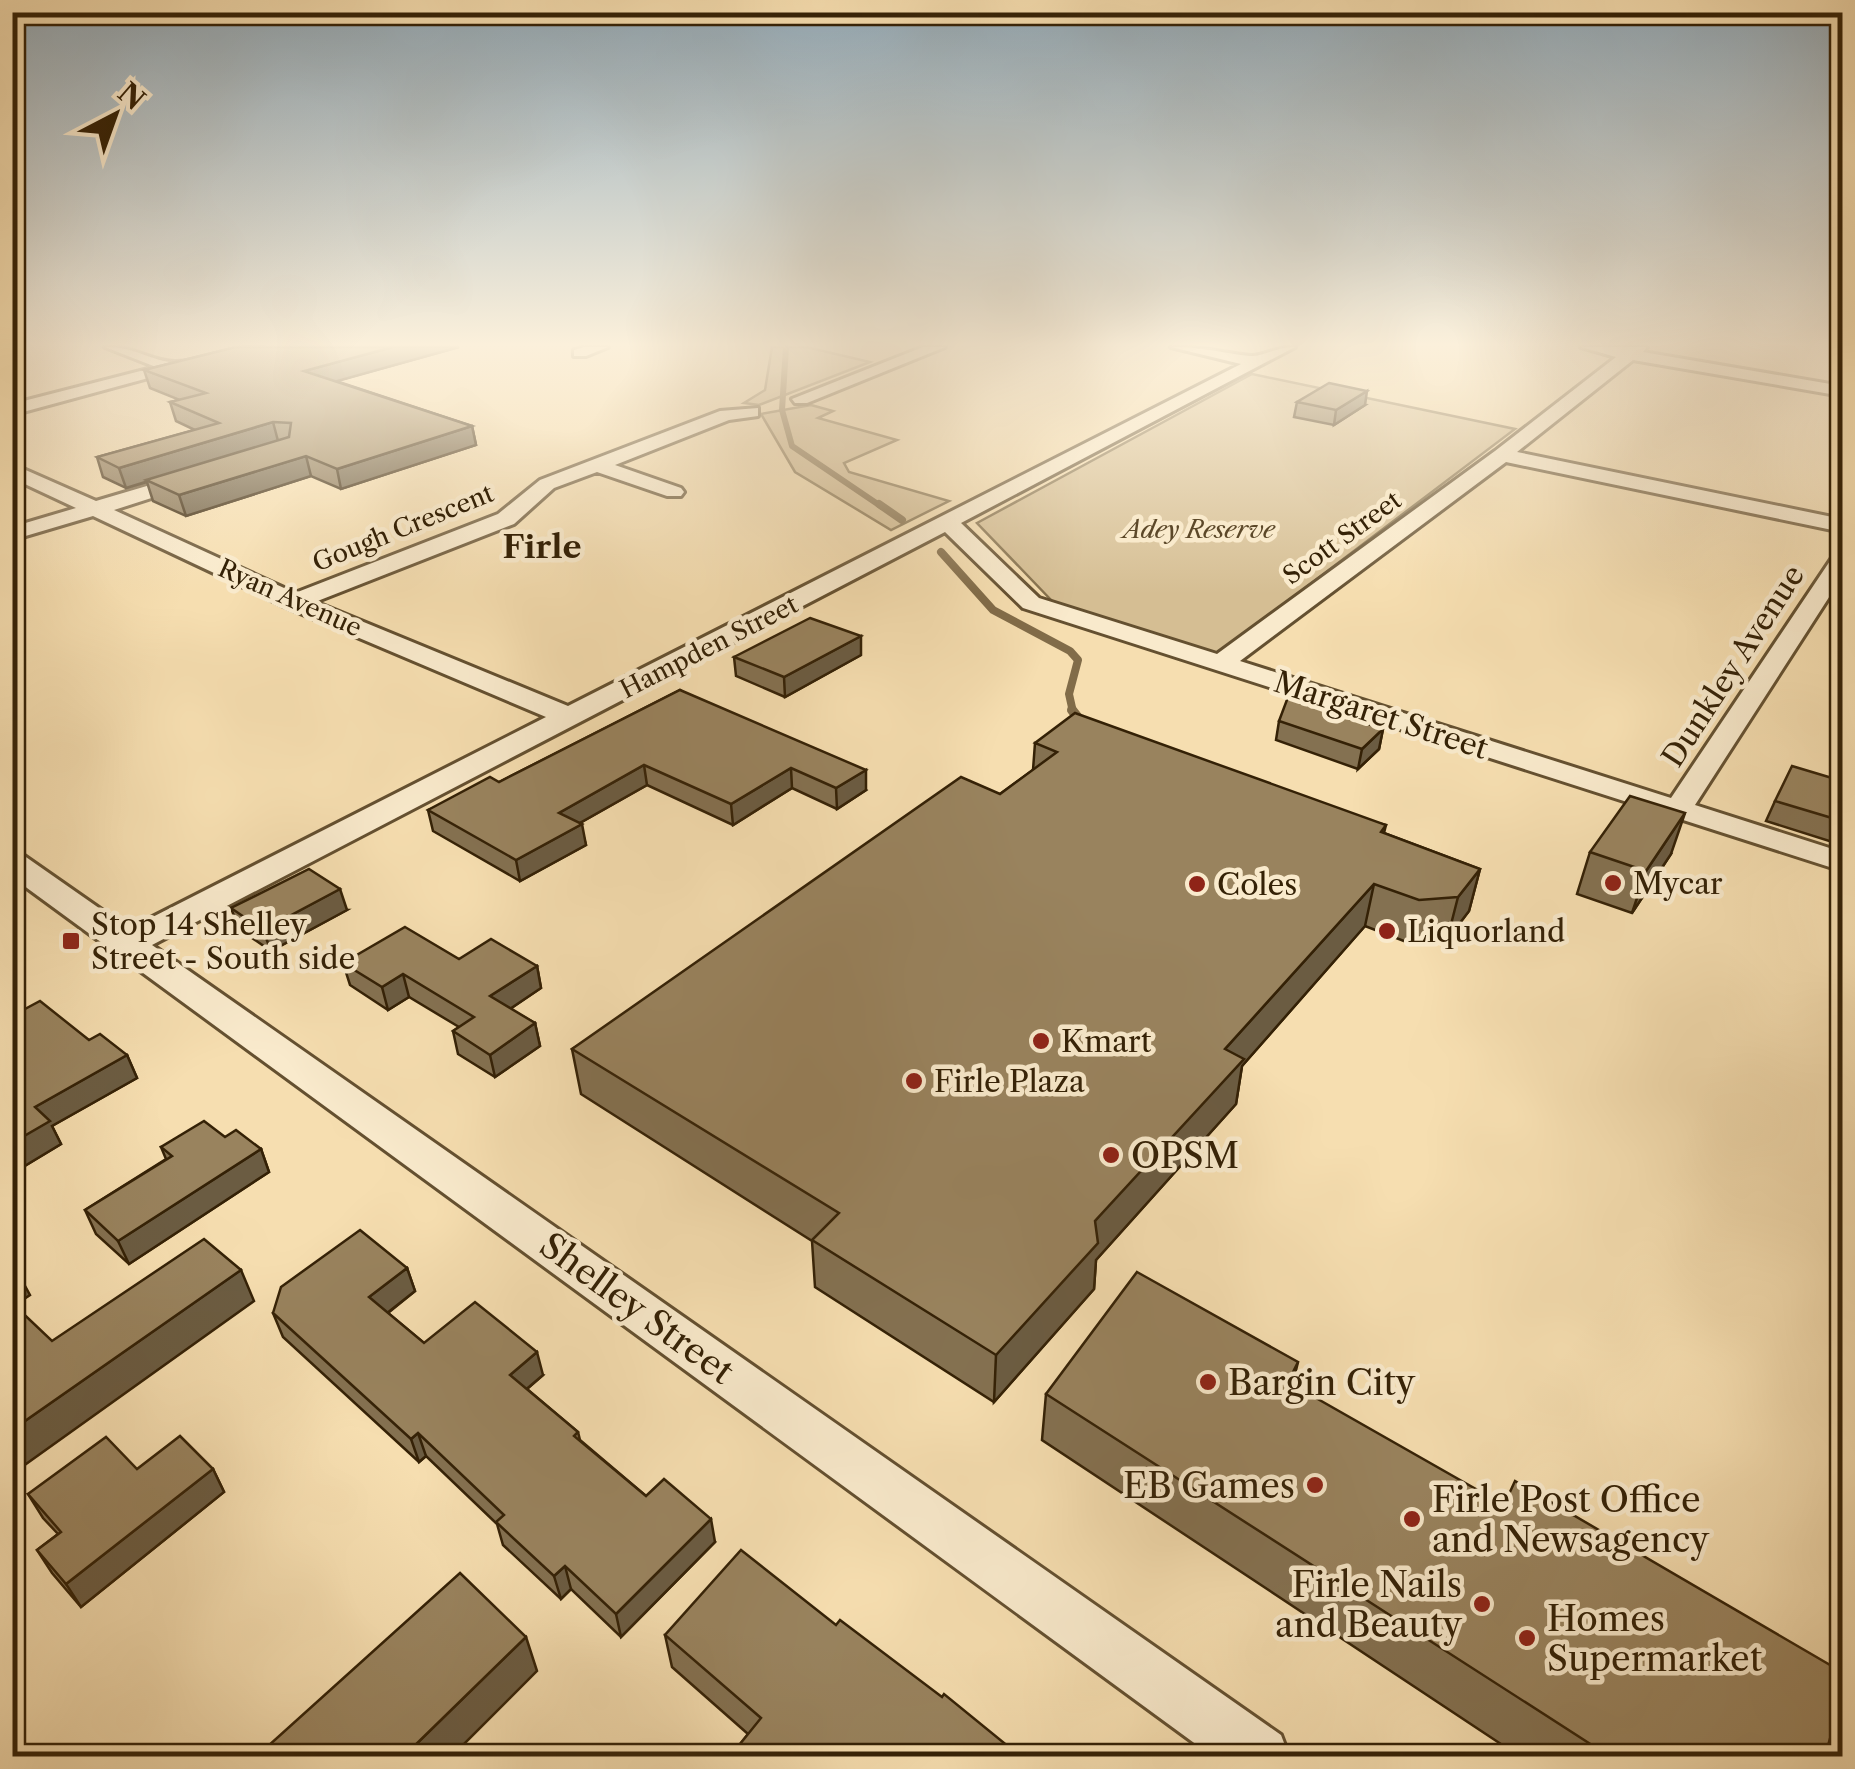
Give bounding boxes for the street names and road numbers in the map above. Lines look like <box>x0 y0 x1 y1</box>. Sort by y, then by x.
street label: Gough Crescent <box>308 478 498 578</box>
street label: Scott Street <box>1277 485 1407 591</box>
street label: Ryan Avenue <box>213 553 367 643</box>
street label: Dunkley Avenue <box>1654 558 1812 774</box>
street label: Hampden Street <box>615 589 803 705</box>
street label: Margaret Street <box>1269 663 1493 767</box>
street label: Shelley Street <box>532 1223 743 1393</box>

